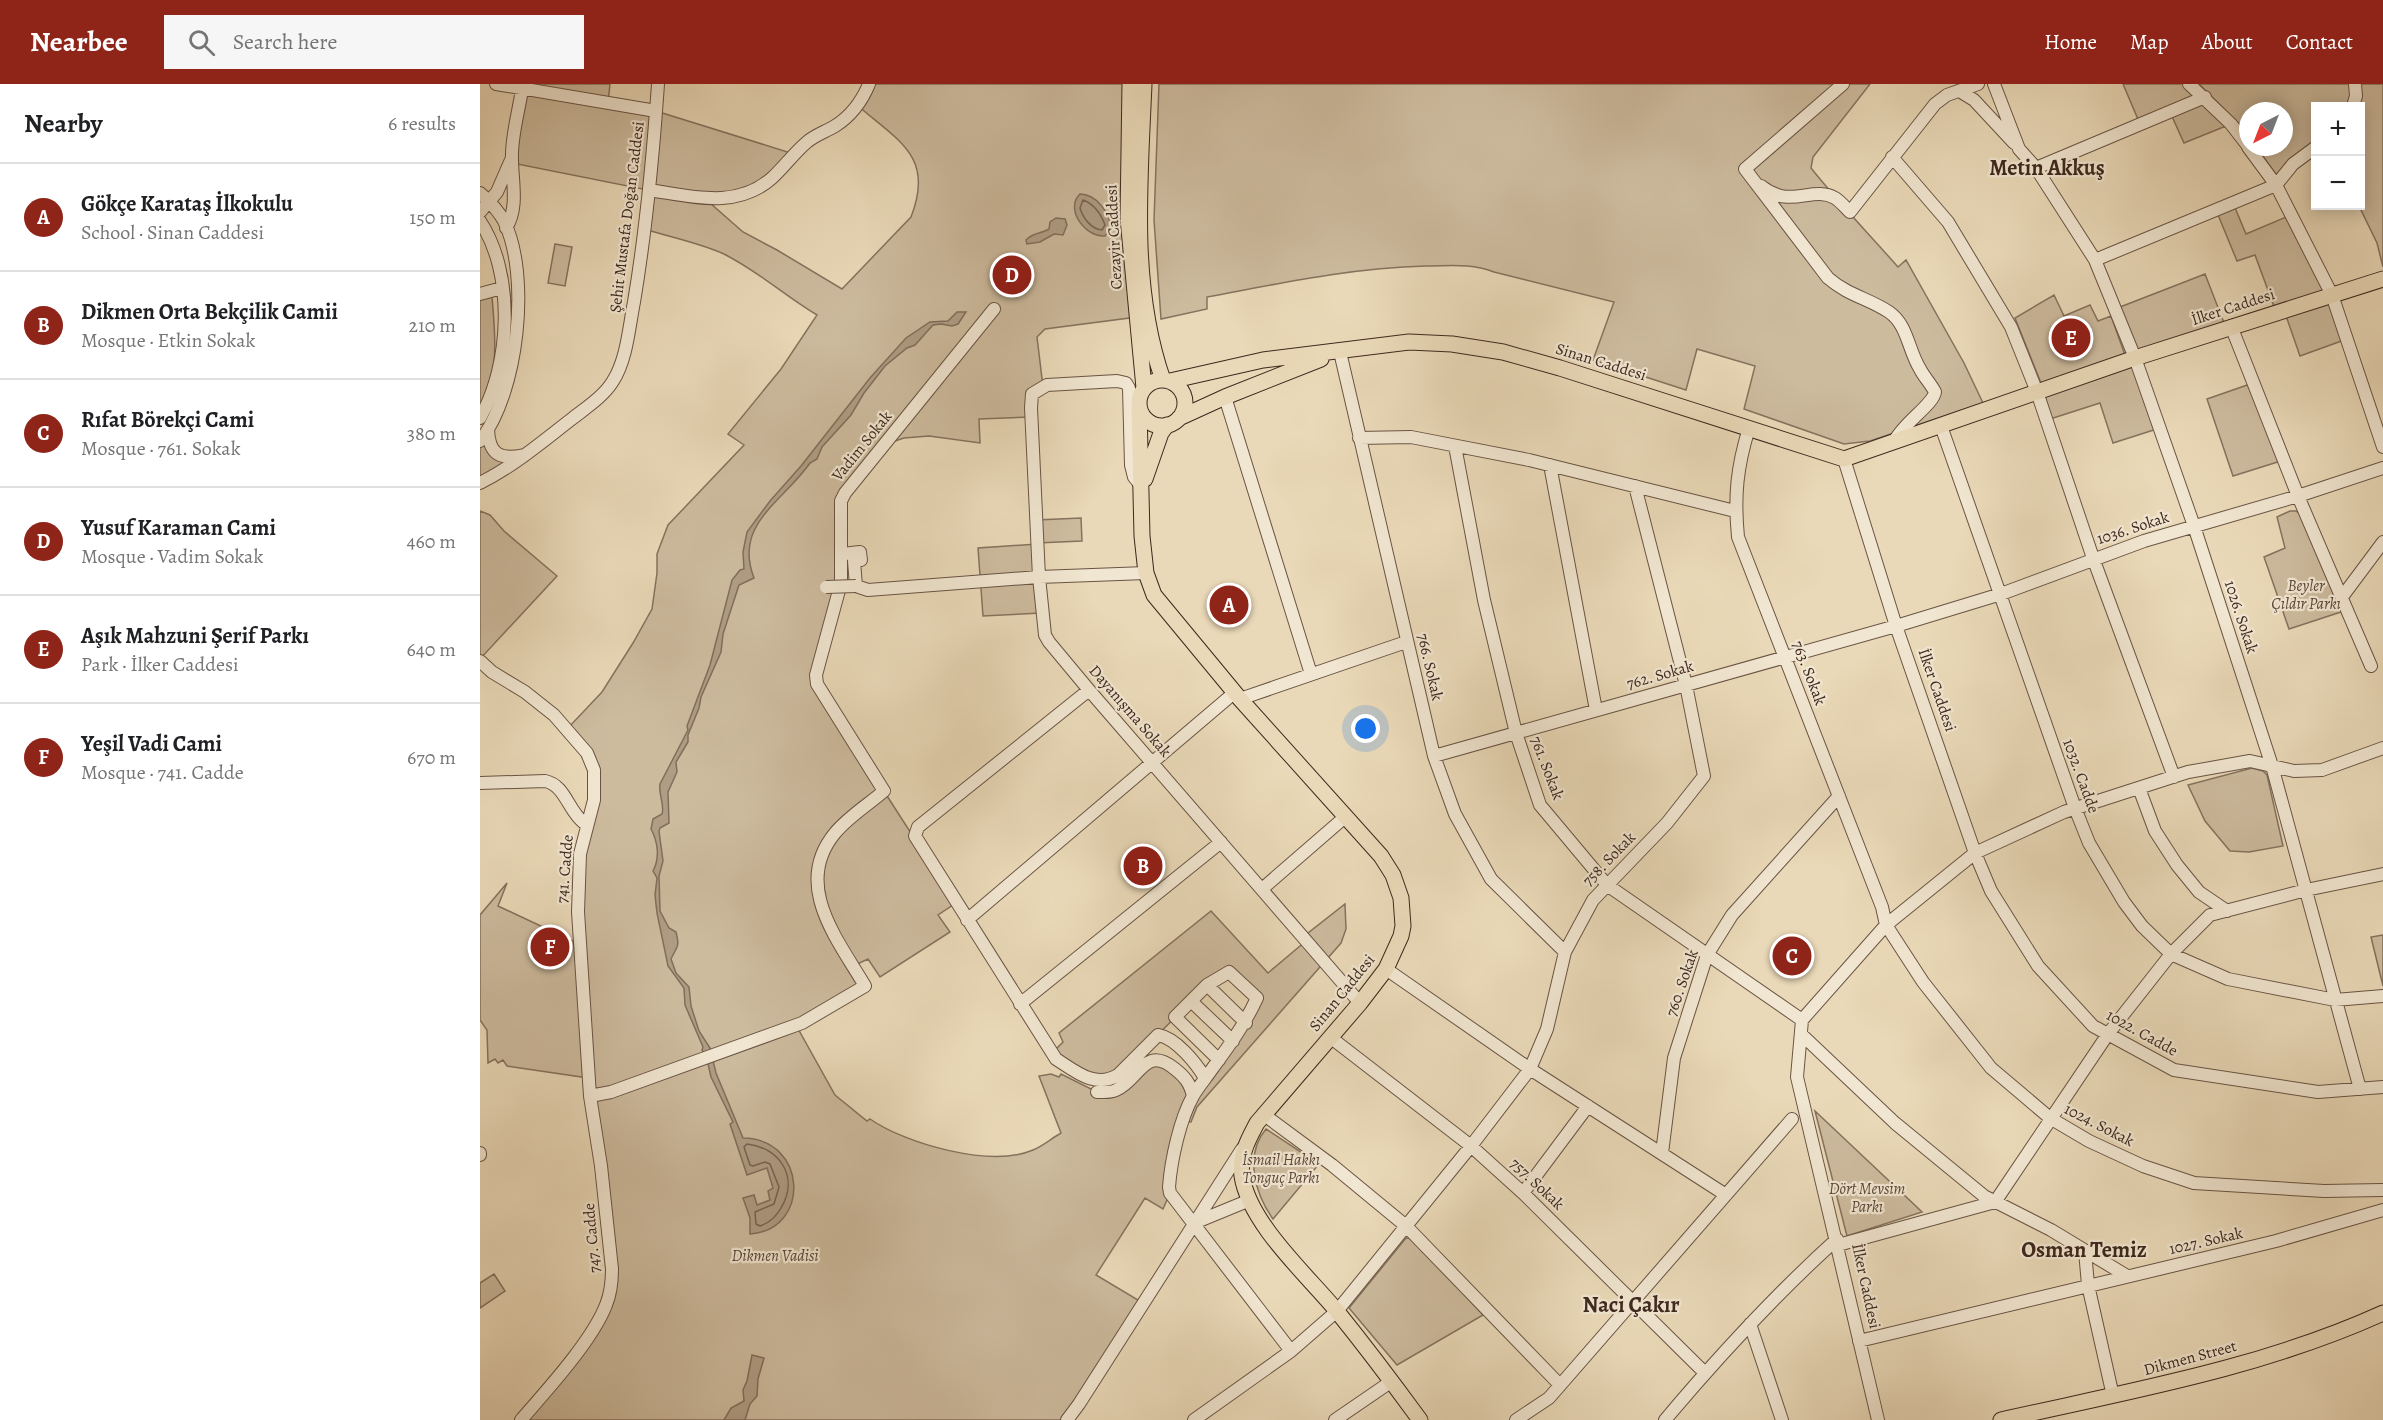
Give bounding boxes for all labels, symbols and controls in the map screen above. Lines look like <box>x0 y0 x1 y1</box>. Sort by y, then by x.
search box <box>164 15 584 69</box>
text: Nearbee <box>30 23 128 61</box>
icon: search <box>185 26 218 59</box>
text: Search here <box>233 27 337 57</box>
text: Home <box>2044 28 2097 56</box>
text: Map <box>2130 28 2168 56</box>
text: About <box>2201 28 2253 56</box>
text: Contact <box>2286 28 2353 56</box>
north arrow <box>2239 102 2293 156</box>
map controls <box>2311 102 2365 210</box>
button: + <box>2311 102 2365 156</box>
text: Nearby <box>24 106 103 141</box>
text: 6 results <box>388 110 456 137</box>
street label: Şehit Mustafa Doğan Caddesi <box>604 120 650 314</box>
district label: Metin Akkuş <box>1989 153 2105 183</box>
button: − <box>2311 156 2365 210</box>
street label: Cezayir Caddesi <box>1100 184 1128 290</box>
text: Gökçe Karataş İlkokulu <box>81 189 293 219</box>
text: A <box>37 204 50 231</box>
text: 150 m <box>409 204 456 231</box>
text: School · Sinan Caddesi <box>81 219 264 246</box>
pin: D <box>992 252 1032 297</box>
street label: İlker Caddesi <box>2188 283 2278 331</box>
text: Dikmen Orta Bekçilik Camii <box>81 297 338 327</box>
text: B <box>37 312 50 339</box>
text: 210 m <box>408 312 456 339</box>
pin: E <box>2052 316 2090 360</box>
text: Mosque · Etkin Sokak <box>81 327 255 354</box>
street label: Sinan Caddesi <box>1553 338 1649 386</box>
text: Rıfat Börekçi Cami <box>81 405 254 435</box>
street label: Vadim Sokak <box>826 406 897 487</box>
text: C <box>37 420 50 447</box>
text: 380 m <box>407 420 456 447</box>
text: Mosque · 761. Sokak <box>81 435 241 462</box>
street label: 1036. Sokak <box>2094 506 2172 550</box>
text: Yusuf Karaman Cami <box>81 513 276 543</box>
text: D <box>37 528 50 555</box>
text: 460 m <box>406 528 456 555</box>
text: Mosque · Vadim Sokak <box>81 543 263 570</box>
park label: Beyler Çıldır Parkı <box>2271 575 2341 615</box>
street label: 1026. Sokak <box>2219 578 2263 657</box>
pin: A <box>1210 582 1248 628</box>
text: Aşık Mahzuni Şerif Parkı <box>81 621 309 651</box>
street label: 766. Sokak <box>1412 631 1448 703</box>
text: E <box>38 636 49 663</box>
text: 640 m <box>406 636 456 663</box>
street label: 763. Sokak <box>1787 637 1831 709</box>
street label: İlker Caddesi <box>1913 646 1961 734</box>
text: Park · İlker Caddesi <box>81 651 239 678</box>
street label: 762. Sokak <box>1624 655 1696 695</box>
street label: Dayanışma Sokak <box>1084 660 1176 762</box>
your location <box>1351 714 1380 743</box>
text: Yeşil Vadi Cami <box>81 729 222 759</box>
street label: 761. Sokak <box>1525 733 1569 803</box>
street label: 1032. Cadde <box>2057 736 2105 816</box>
text: F <box>38 744 49 771</box>
text: 670 m <box>407 744 456 771</box>
text: Mosque · 741. Cadde <box>81 759 244 786</box>
street label: 758. Sokak <box>1577 827 1641 891</box>
street label: 741. Cadde <box>551 834 579 904</box>
pin: B <box>1124 844 1162 888</box>
pin: F <box>530 924 570 970</box>
pin: C <box>1772 934 1812 978</box>
street label: 760. Sokak <box>1660 947 1704 1019</box>
street label: Sinan Caddesi <box>1304 950 1380 1036</box>
street label: 1022. Cadde <box>2102 1004 2182 1062</box>
street label: 1024. Sokak <box>2060 1098 2138 1152</box>
park label: İsmail Hakkı Tonguç Parkı <box>1242 1149 1320 1189</box>
street label: 757. Sokak <box>1505 1153 1569 1215</box>
park label: Dört Mevsim Parkı <box>1829 1178 1906 1218</box>
street label: 747. Cadde <box>578 1202 606 1274</box>
street label: 1027. Sokak <box>2167 1222 2245 1260</box>
district label: Osman Temiz <box>2021 1235 2147 1265</box>
street label: İlker Caddesi <box>1846 1241 1886 1331</box>
park label: Dikmen Vadisi <box>731 1245 819 1267</box>
district label: Naci Çakır <box>1582 1290 1680 1320</box>
street label: Dikmen Street <box>2141 1335 2239 1381</box>

